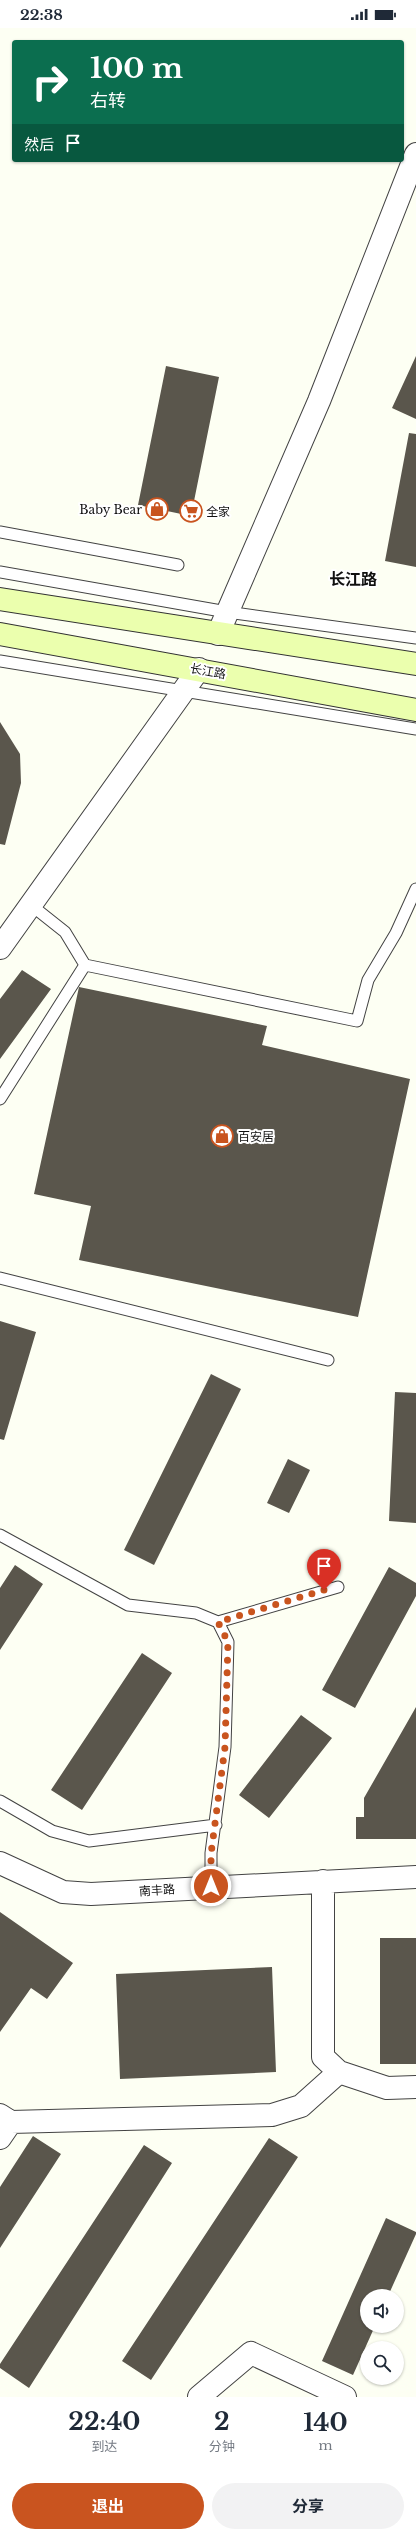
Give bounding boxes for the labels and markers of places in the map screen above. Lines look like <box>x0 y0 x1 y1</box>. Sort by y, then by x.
shop icon: Baby Bear <box>144 496 170 522</box>
supermarket icon: 全家 <box>178 498 204 524</box>
place label: Baby Bear <box>79 502 142 517</box>
place label: 全家 <box>206 504 230 519</box>
shop icon: 百安居 <box>209 1123 235 1149</box>
place label: 百安居 <box>238 1129 274 1144</box>
pin <box>307 1549 341 1590</box>

